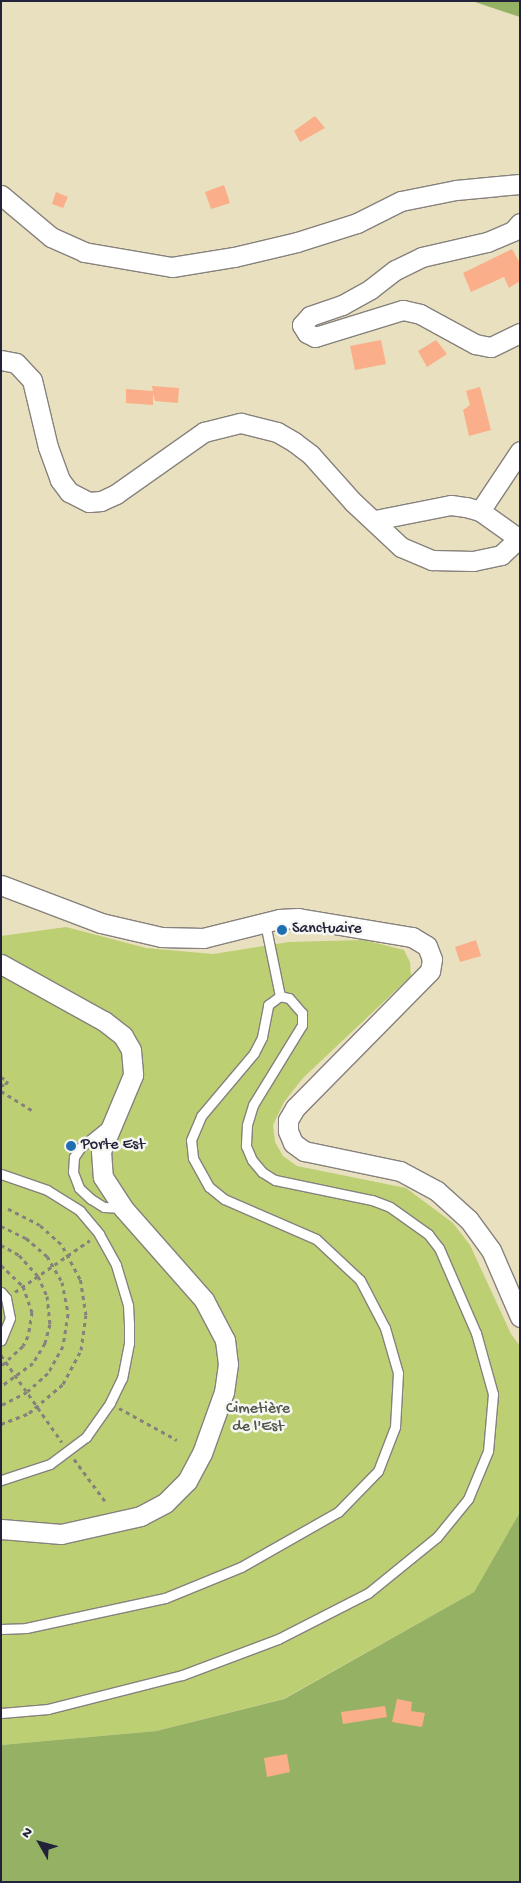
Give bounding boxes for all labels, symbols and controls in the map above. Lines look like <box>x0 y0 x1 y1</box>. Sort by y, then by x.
place label: Sanctuaire <box>292 920 362 940</box>
marker: Sanctuaire <box>276 924 288 936</box>
place label: Porte Est <box>81 1136 145 1156</box>
marker: Porte Est <box>65 1140 77 1152</box>
park label: Cimetière de l'Est <box>226 1400 290 1438</box>
north arrow <box>15 1818 65 1868</box>
text: N <box>18 1825 37 1842</box>

